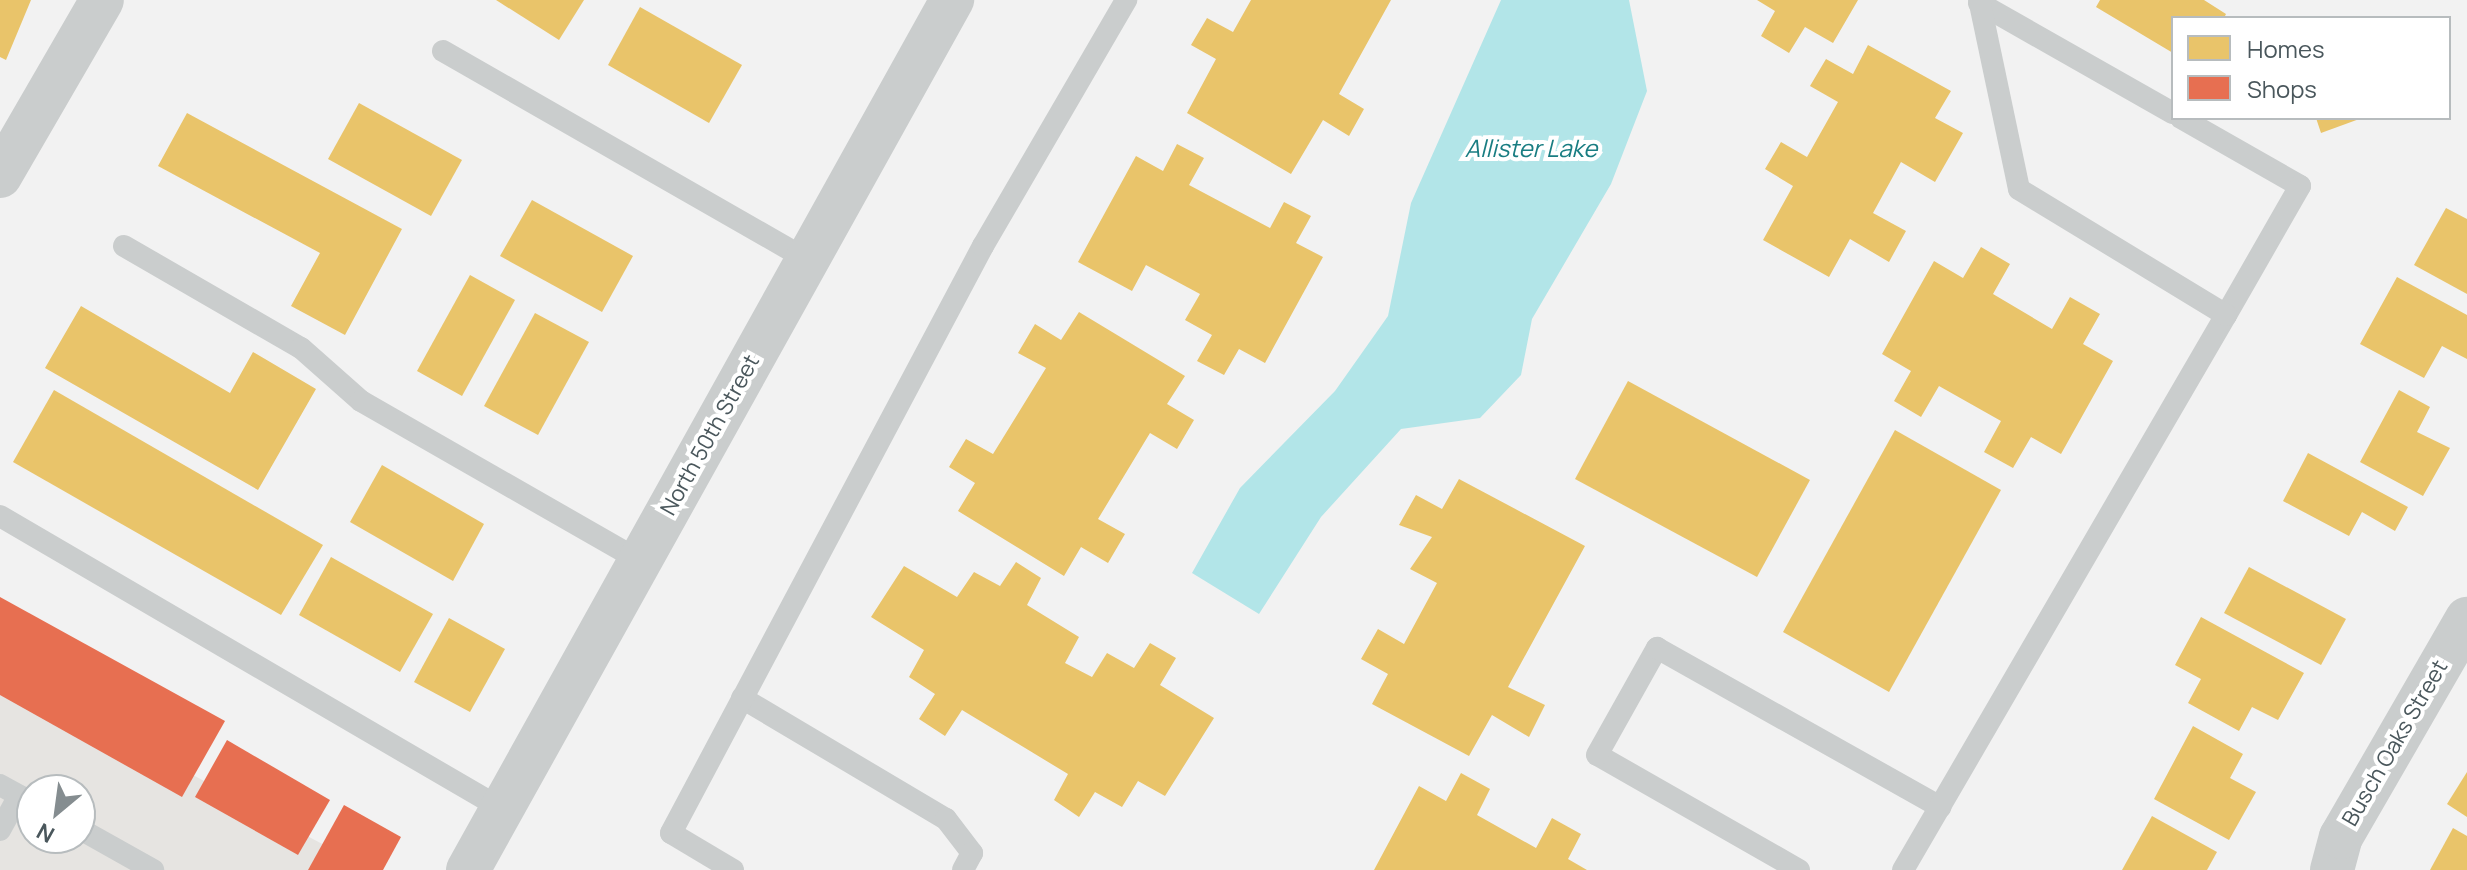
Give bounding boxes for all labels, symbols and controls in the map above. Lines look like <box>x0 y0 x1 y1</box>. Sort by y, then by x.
legend <box>2171 16 2451 120</box>
text: Homes <box>2247 32 2325 65</box>
text: Shops <box>2247 72 2317 105</box>
water label: Allister Lake <box>1465 134 1597 162</box>
street label: North 50th Street <box>655 350 765 520</box>
street label: Busch Oaks Street <box>2337 655 2453 831</box>
north arrow <box>16 774 96 854</box>
text: N <box>31 816 60 850</box>

